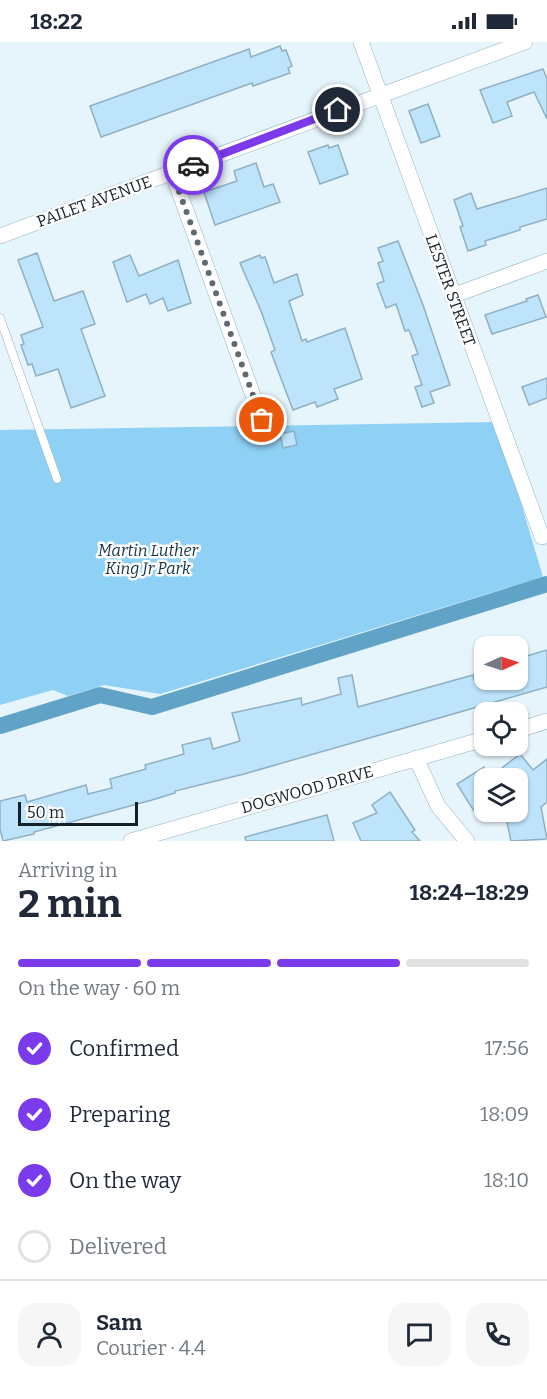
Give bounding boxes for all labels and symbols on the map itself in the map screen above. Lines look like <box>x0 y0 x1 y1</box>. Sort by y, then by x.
pin <box>312 84 363 135</box>
courier <box>163 135 223 195</box>
street label: PAILET AVENUE <box>34 172 154 231</box>
street label: LESTER STREET <box>421 232 480 349</box>
pin <box>236 394 287 445</box>
park label: Martin Luther King Jr Park <box>98 541 199 578</box>
north arrow <box>474 636 528 690</box>
street label: DOGWOOD DRIVE <box>239 762 375 817</box>
scale bar <box>18 799 138 826</box>

